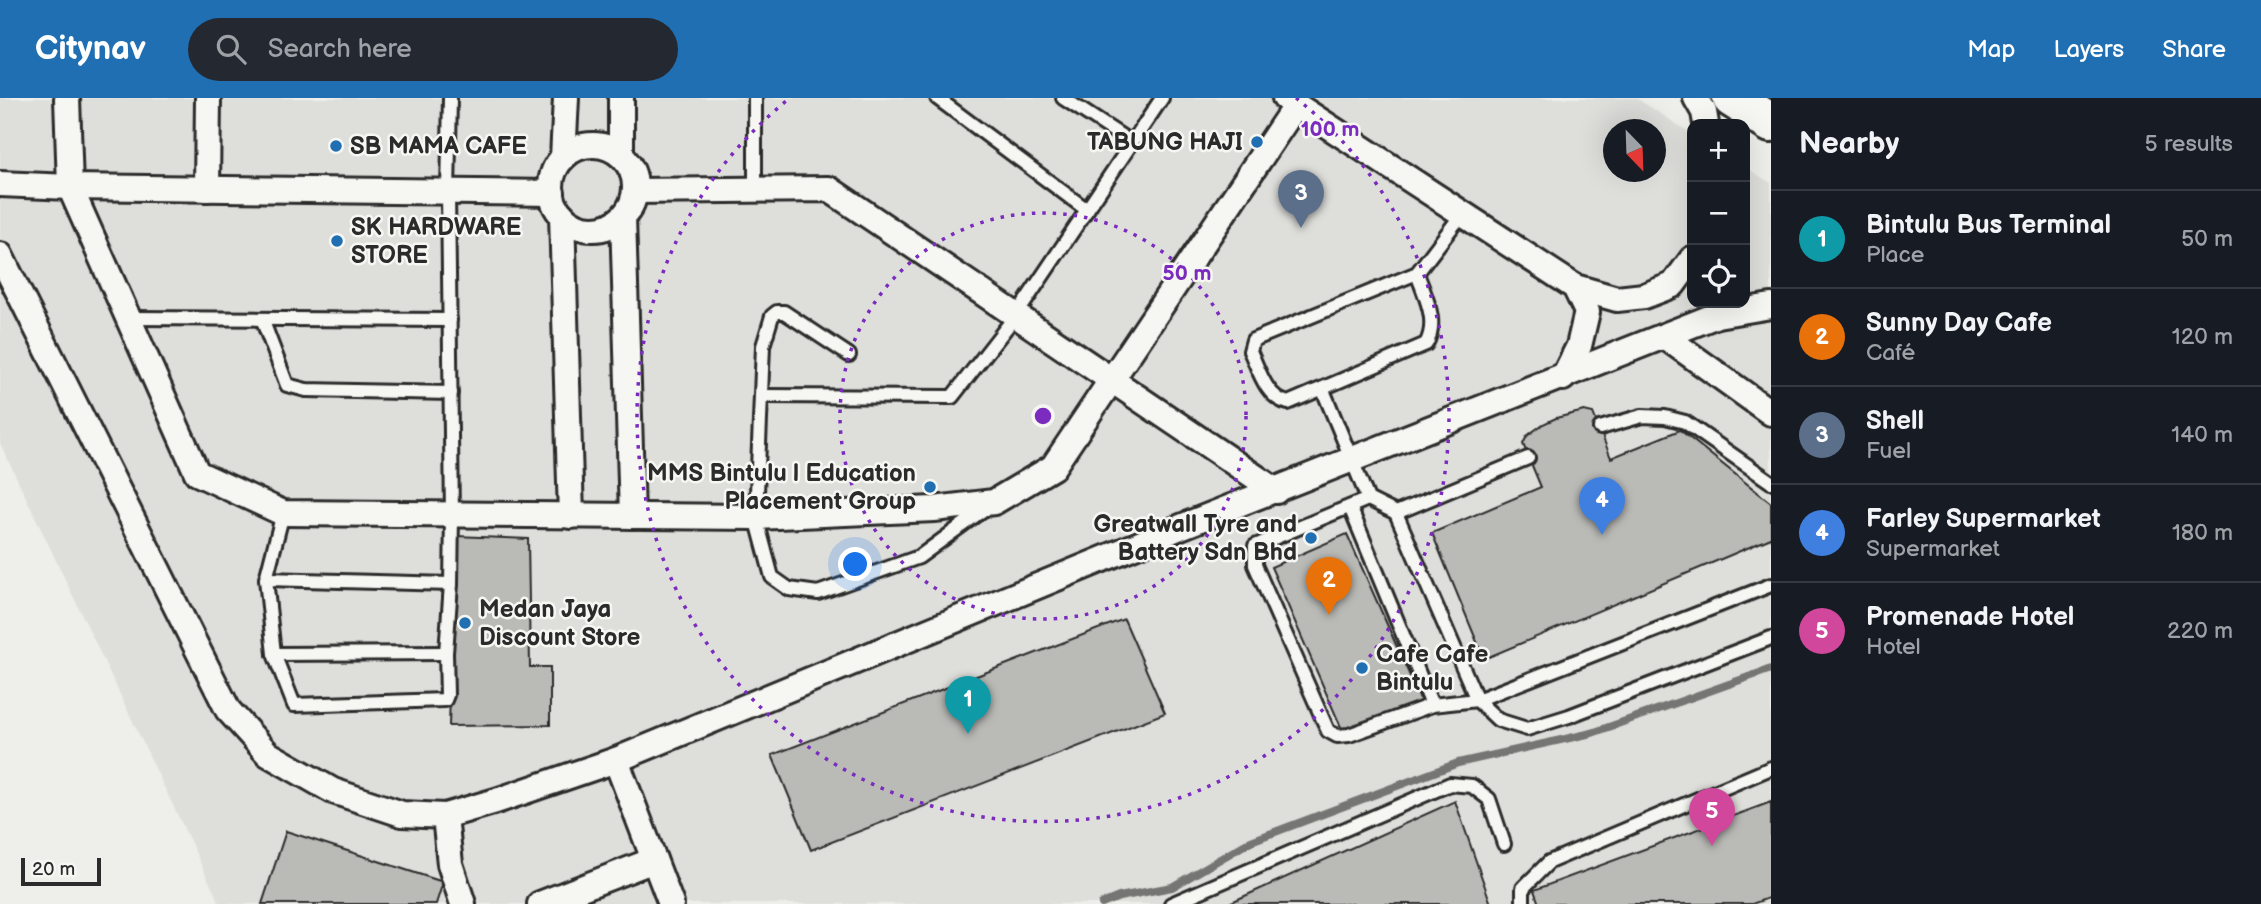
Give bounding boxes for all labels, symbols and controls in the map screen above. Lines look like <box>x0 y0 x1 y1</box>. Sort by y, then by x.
search box <box>188 18 678 81</box>
text: Citynav <box>35 29 146 69</box>
icon: search <box>212 30 250 68</box>
text: Search here <box>268 34 412 65</box>
text: Map <box>1967 35 2015 64</box>
text: Layers <box>2053 35 2124 64</box>
text: Share <box>2162 35 2226 64</box>
text: 100 m <box>1301 117 1359 142</box>
north arrow <box>1603 119 1666 182</box>
map controls <box>1687 119 1750 308</box>
button: + <box>1687 119 1750 182</box>
text: Nearby <box>1799 126 1899 162</box>
place label: TABUNG HAJI <box>1087 128 1243 157</box>
text: 5 results <box>2145 130 2233 158</box>
place label: SB MAMA CAFE <box>350 132 527 161</box>
marker: TABUNG HAJI <box>1249 134 1265 150</box>
marker: SB MAMA CAFE <box>328 138 344 154</box>
pin: 3 <box>1278 170 1324 228</box>
button: − <box>1687 182 1750 245</box>
text: Bintulu Bus Terminal <box>1866 210 2111 241</box>
place label: SK HARDWARE STORE <box>351 213 521 270</box>
text: 1 <box>1817 225 1827 253</box>
text: 50 m <box>2181 225 2233 253</box>
marker: SK HARDWARE STORE <box>329 233 345 249</box>
text: Place <box>1866 241 1924 269</box>
button: locate <box>1687 245 1750 308</box>
text: 50 m <box>1163 261 1211 286</box>
text: Sunny Day Cafe <box>1866 308 2052 339</box>
text: 2 <box>1815 323 1829 351</box>
text: 120 m <box>2172 323 2233 351</box>
text: Café <box>1866 339 1915 367</box>
centre of rings <box>1031 404 1055 428</box>
text: Shell <box>1866 406 1924 437</box>
text: 3 <box>1815 421 1829 449</box>
text: 140 m <box>2171 421 2233 449</box>
text: Fuel <box>1866 437 1911 465</box>
place label: MMS Bintulu | Education Placement Group <box>647 459 916 516</box>
pin: 4 <box>1579 477 1625 535</box>
marker: MMS Bintulu | Education Placement Group <box>922 479 938 495</box>
text: Farley Supermarket <box>1866 504 2101 535</box>
place label: Greatwall Tyre and Battery Sdn Bhd <box>1094 510 1297 567</box>
text: 4 <box>1815 519 1829 547</box>
text: 180 m <box>2172 519 2233 547</box>
marker: Greatwall Tyre and Battery Sdn Bhd <box>1303 530 1319 546</box>
text: Supermarket <box>1866 535 2000 563</box>
your location <box>838 547 872 581</box>
pin: 2 <box>1306 557 1352 615</box>
place label: Medan Jaya Discount Store <box>479 595 640 652</box>
text: Promenade Hotel <box>1866 602 2074 633</box>
marker: Medan Jaya Discount Store <box>457 615 473 631</box>
text: 5 <box>1815 617 1829 645</box>
text: 220 m <box>2167 617 2233 645</box>
text: Hotel <box>1866 633 1921 661</box>
place label: Cafe Cafe Bintulu <box>1376 640 1488 697</box>
marker: Cafe Cafe Bintulu <box>1354 660 1370 676</box>
pin: 1 <box>945 676 991 734</box>
pin: 5 <box>1689 788 1735 846</box>
scale bar <box>21 855 102 887</box>
text: 20 m <box>32 858 75 881</box>

